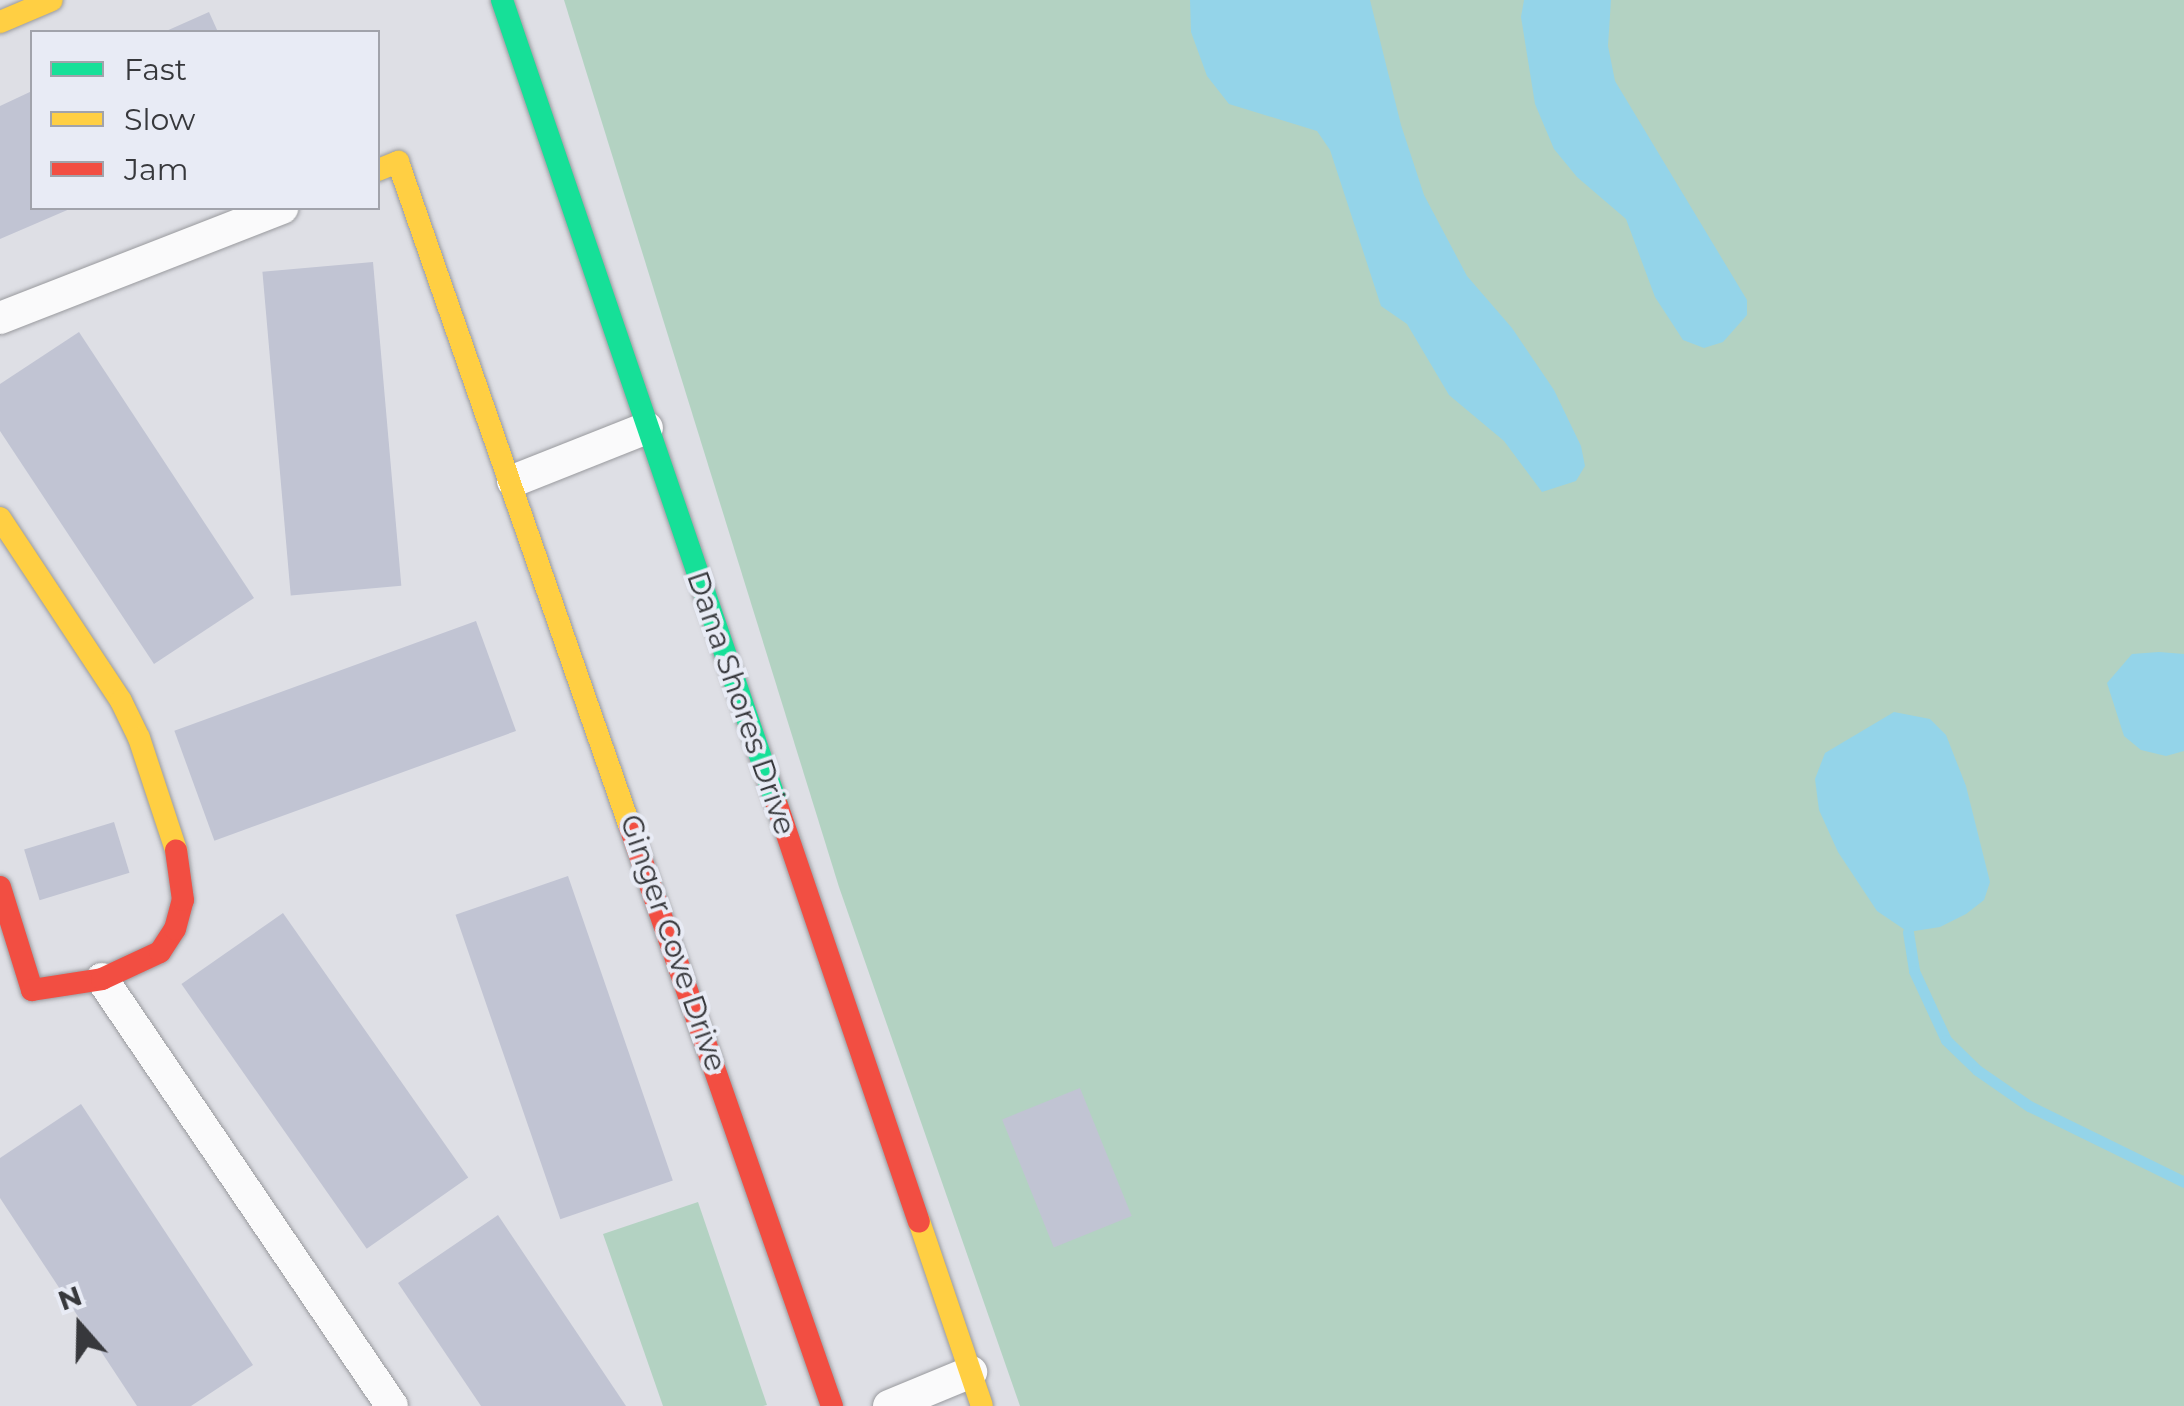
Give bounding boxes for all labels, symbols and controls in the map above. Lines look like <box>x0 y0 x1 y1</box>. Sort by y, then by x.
legend <box>30 30 380 210</box>
text: Fast <box>124 51 187 88</box>
text: Slow <box>124 101 195 138</box>
text: Jam <box>124 151 189 188</box>
street label: Dana Shores Drive <box>679 566 803 840</box>
street label: Ginger Cove Drive <box>612 810 734 1076</box>
north arrow <box>30 1276 130 1376</box>
text: N <box>53 1278 86 1318</box>

